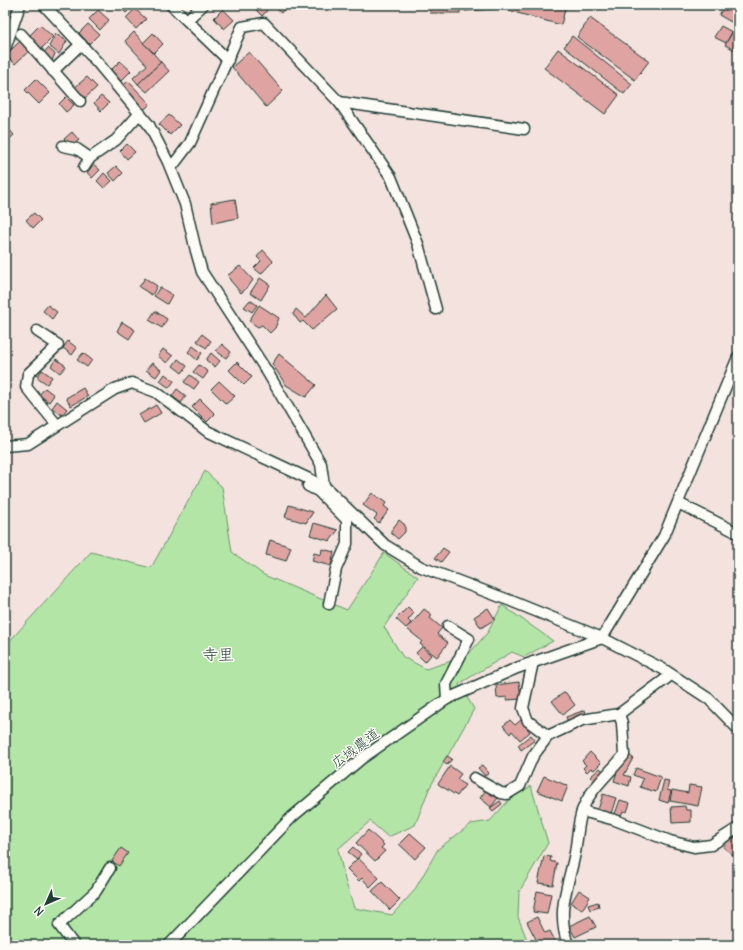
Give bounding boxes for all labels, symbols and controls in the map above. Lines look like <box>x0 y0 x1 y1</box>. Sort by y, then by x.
district label: 寺里 <box>202 644 234 664</box>
street label: 広域農道 <box>327 724 383 772</box>
north arrow <box>26 884 66 924</box>
text: N <box>31 903 47 919</box>

